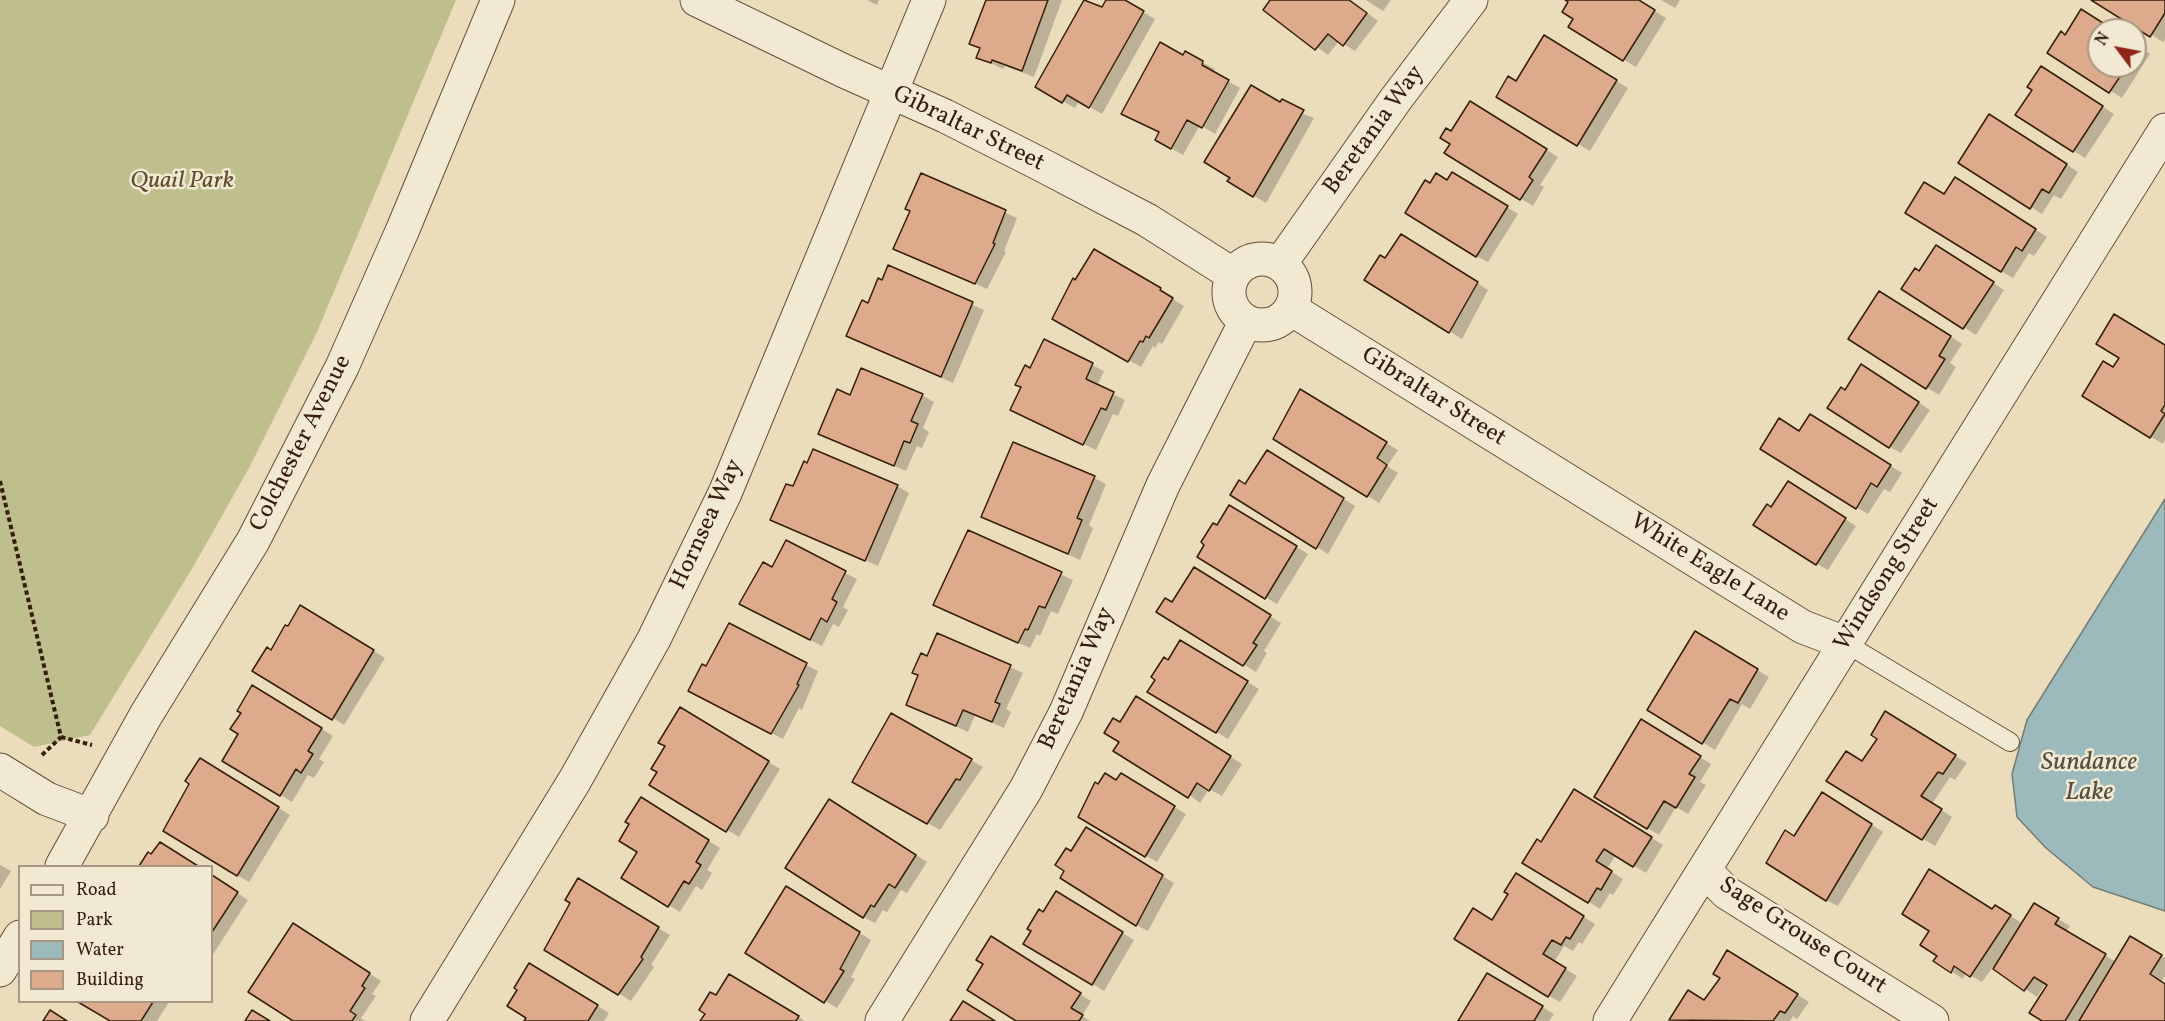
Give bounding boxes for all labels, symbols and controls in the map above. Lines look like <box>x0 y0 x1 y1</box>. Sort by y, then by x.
north arrow <box>2087 18 2147 78</box>
text: N <box>2091 29 2116 50</box>
street label: Beretania Way <box>1318 61 1432 201</box>
street label: Gibraltar Street <box>887 81 1049 179</box>
park label: Quail Park <box>130 169 234 197</box>
street label: Gibraltar Street <box>1355 342 1511 454</box>
street label: Colchester Avenue <box>245 351 359 537</box>
street label: Hornsea Way <box>665 455 751 595</box>
street label: Windsong Street <box>1829 493 1947 657</box>
street label: White Eagle Lane <box>1624 508 1794 630</box>
street label: Beretania Way <box>1034 603 1122 755</box>
water label: Sundance Lake <box>2041 748 2137 810</box>
legend <box>18 865 213 1003</box>
street label: Sage Grouse Court <box>1713 872 1891 1002</box>
text: Road <box>76 878 117 903</box>
text: Park <box>76 908 113 933</box>
text: Water <box>76 938 124 963</box>
text: Building <box>76 968 144 993</box>

